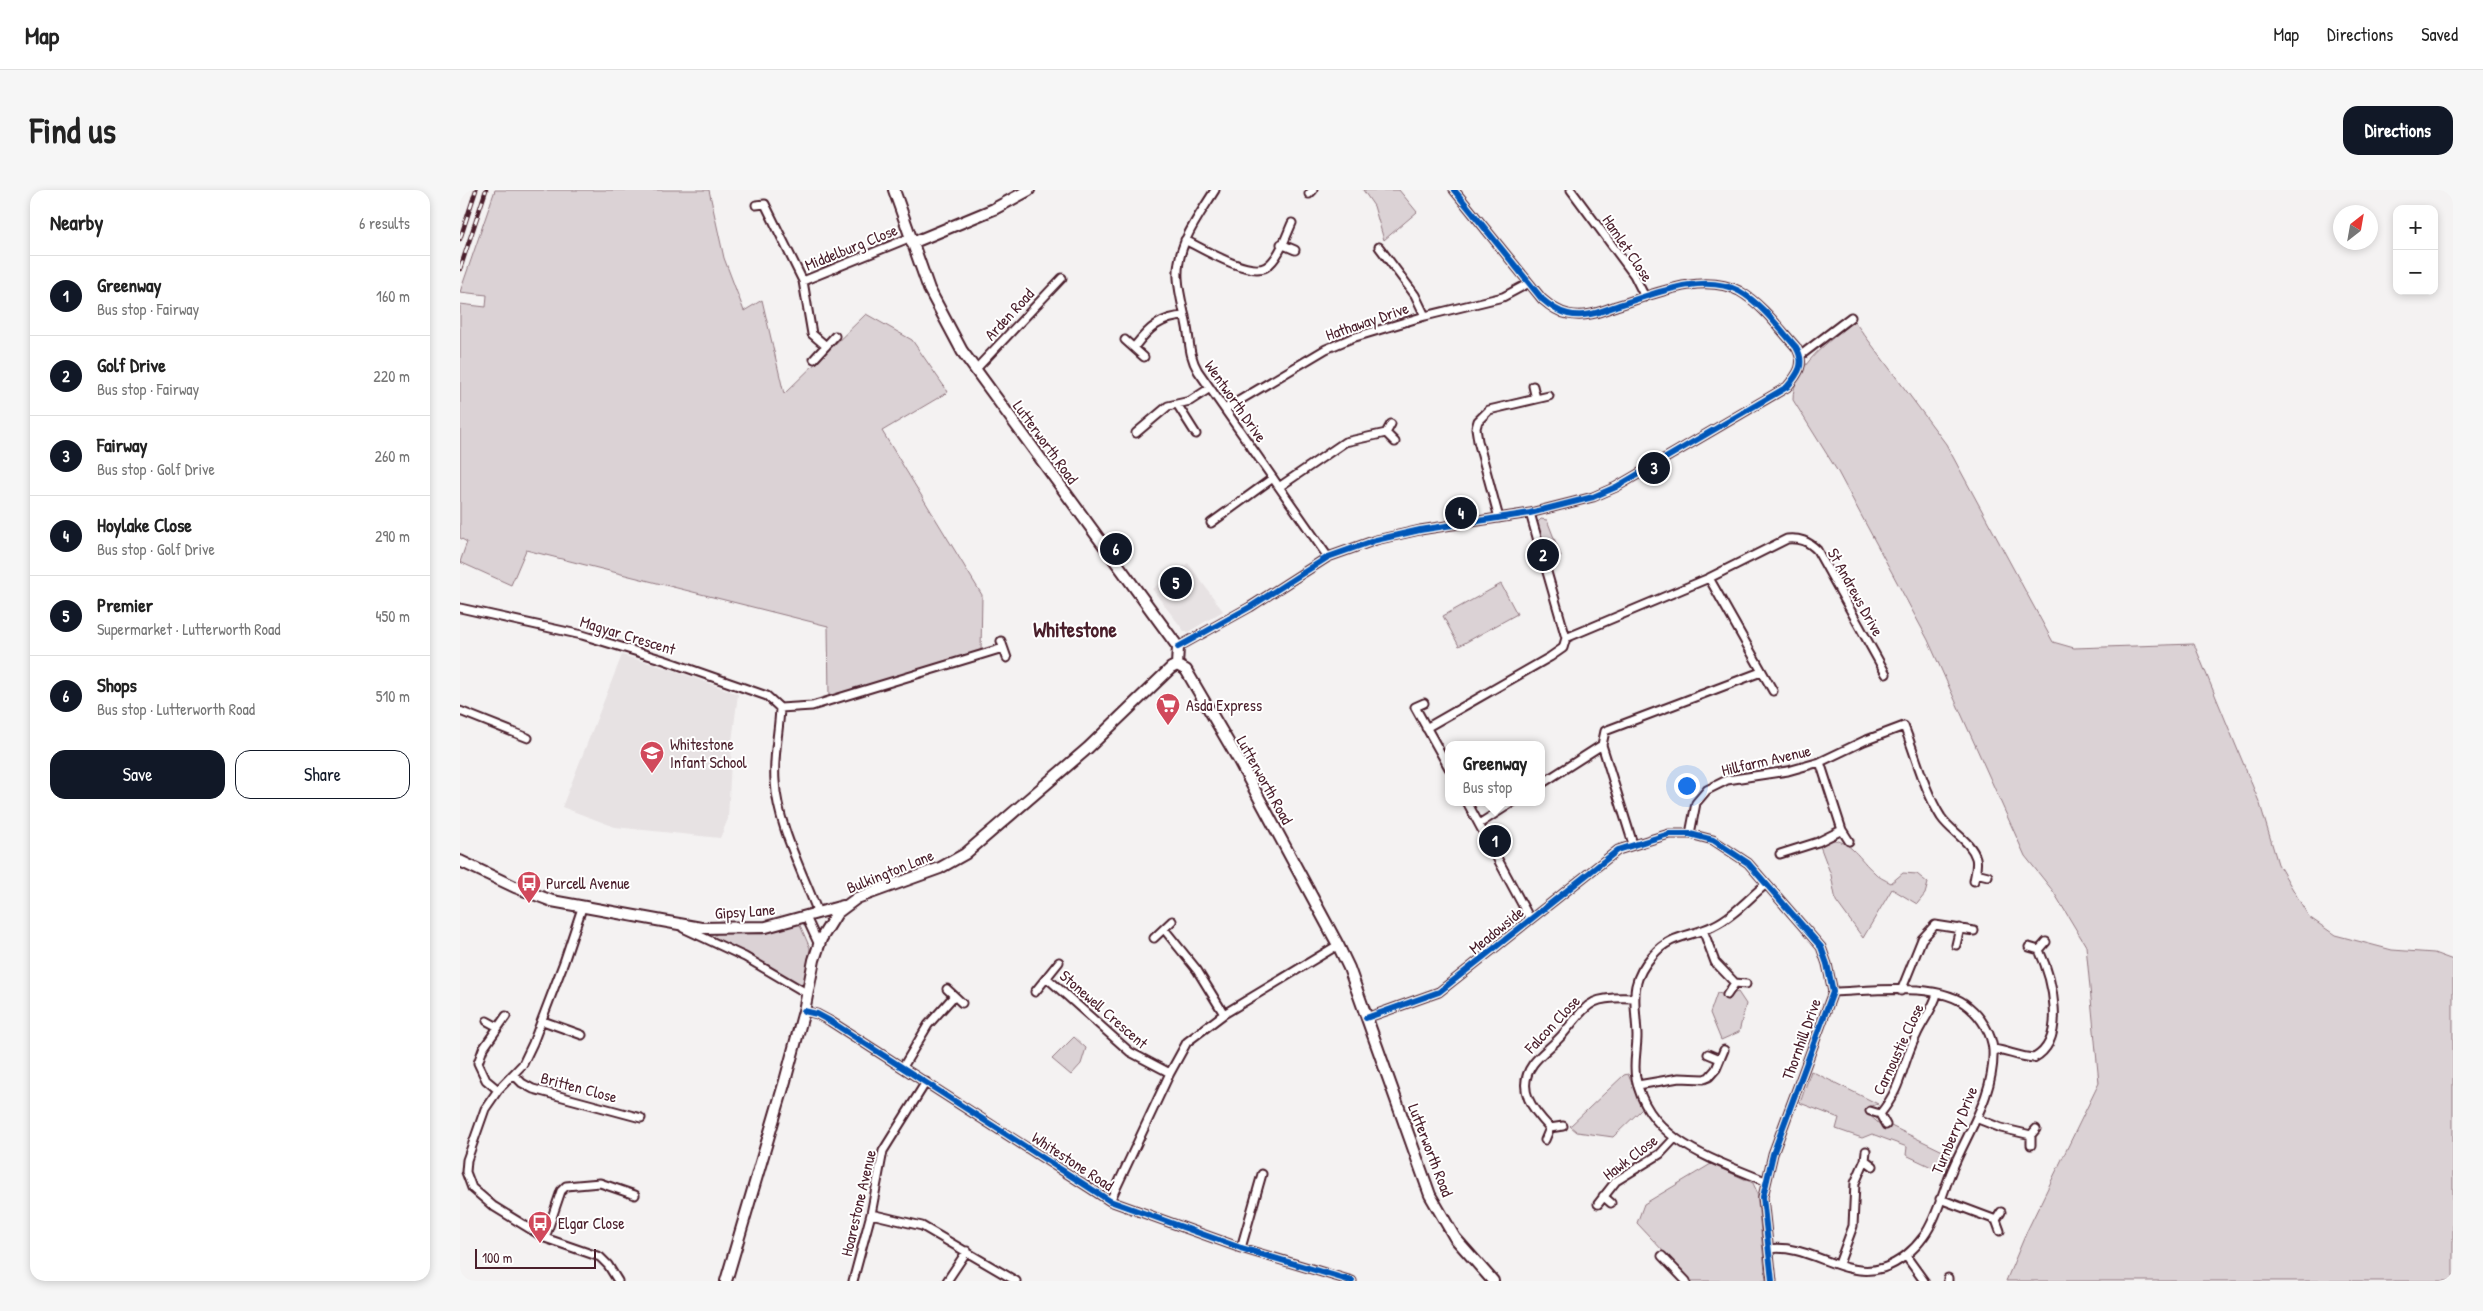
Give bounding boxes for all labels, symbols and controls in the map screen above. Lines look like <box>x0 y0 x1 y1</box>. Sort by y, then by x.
text: Map <box>25 19 59 51</box>
text: Map <box>2274 22 2299 47</box>
text: Directions <box>2327 22 2393 47</box>
text: Saved <box>2421 22 2458 47</box>
button: Directions <box>2343 106 2453 155</box>
text: Find us <box>30 107 116 154</box>
north arrow <box>2333 205 2378 250</box>
map controls <box>2393 205 2438 295</box>
button: + <box>2393 205 2438 250</box>
text: Nearby <box>50 208 103 237</box>
street label: Hamlet Close <box>1598 210 1659 286</box>
text: 6 results <box>359 212 410 234</box>
street label: Middelburg Close <box>801 218 901 276</box>
button: − <box>2393 250 2438 295</box>
text: Greenway <box>97 272 161 298</box>
street label: Arden Road <box>979 283 1039 345</box>
text: 1 <box>63 285 69 307</box>
text: 160 m <box>376 285 410 307</box>
street label: Hathaway Drive <box>1323 296 1412 345</box>
text: Bus stop · Fairway <box>97 298 199 320</box>
text: Golf Drive <box>97 352 166 378</box>
street label: Wentworth Drive <box>1200 356 1273 447</box>
text: 2 <box>62 365 70 387</box>
text: 220 m <box>373 365 410 387</box>
text: Bus stop · Fairway <box>97 378 199 400</box>
street label: Lutterworth Road <box>1008 396 1084 488</box>
text: Fairway <box>97 432 147 458</box>
text: 3 <box>62 445 70 467</box>
text: 260 m <box>374 445 410 467</box>
pin: 3 <box>1638 449 1670 487</box>
text: Bus stop · Golf Drive <box>97 458 215 480</box>
pin: 4 <box>1445 494 1477 532</box>
text: Hoylake Close <box>97 512 192 538</box>
text: 4 <box>63 525 69 547</box>
text: 290 m <box>375 525 410 547</box>
pin: 6 <box>1100 530 1132 568</box>
pin: 2 <box>1527 536 1559 574</box>
text: Bus stop · Golf Drive <box>97 538 215 560</box>
street label: St Andrews Drive <box>1823 544 1890 641</box>
pin: 5 <box>1160 564 1192 602</box>
text: Premier <box>97 592 153 618</box>
text: 5 <box>63 605 69 627</box>
text: 450 m <box>376 605 410 627</box>
street label: Magyar Crescent <box>578 610 679 660</box>
district label: Whitestone <box>1033 615 1117 644</box>
text: Supermarket · Lutterworth Road <box>97 618 281 640</box>
text: Shops <box>97 672 137 698</box>
text: 6 <box>63 685 69 707</box>
text: 510 m <box>376 685 410 707</box>
supermarket icon: Asda Express <box>1155 692 1181 726</box>
place label: Asda Express <box>1186 694 1262 716</box>
text: Bus stop · Lutterworth Road <box>97 698 255 720</box>
street label: Lutterworth Road <box>1232 732 1298 828</box>
place label: Whitestone Infant School <box>670 733 748 773</box>
street label: Hillfarm Avenue <box>1719 739 1814 781</box>
school or university icon: Whitestone Infant School <box>639 740 665 774</box>
popup <box>1445 741 1545 806</box>
button: Save <box>50 750 225 799</box>
button: Share <box>235 750 410 799</box>
text: Greenway <box>1463 750 1527 776</box>
your location <box>1674 773 1700 799</box>
text: Bus stop <box>1463 776 1512 798</box>
pin: 1 <box>1479 822 1511 860</box>
street label: Bulkington Lane <box>843 843 937 898</box>
bus stop icon: Purcell Avenue <box>516 870 542 904</box>
place label: Purcell Avenue <box>546 872 631 894</box>
street label: Gipsy Lane <box>714 898 777 924</box>
street label: Meadowside <box>1464 901 1529 959</box>
street label: Stonewell Crescent <box>1055 965 1153 1054</box>
street label: Falcon Close <box>1519 990 1585 1059</box>
street label: Thornhill Drive <box>1776 995 1826 1083</box>
street label: Carnoustie Close <box>1867 999 1929 1098</box>
street label: Britten Close <box>538 1066 620 1108</box>
street label: Turnberry Drive <box>1926 1082 1983 1177</box>
street label: Lutterworth Road <box>1403 1100 1459 1200</box>
street label: Whitestone Road <box>1028 1126 1118 1196</box>
street label: Hawk Close <box>1598 1129 1662 1185</box>
street label: Hoarestone Avenue <box>835 1147 881 1258</box>
bus stop icon: Elgar Close <box>527 1210 553 1244</box>
place label: Elgar Close <box>558 1212 625 1234</box>
scale bar <box>475 1246 596 1269</box>
text: 100 m <box>482 1248 512 1267</box>

